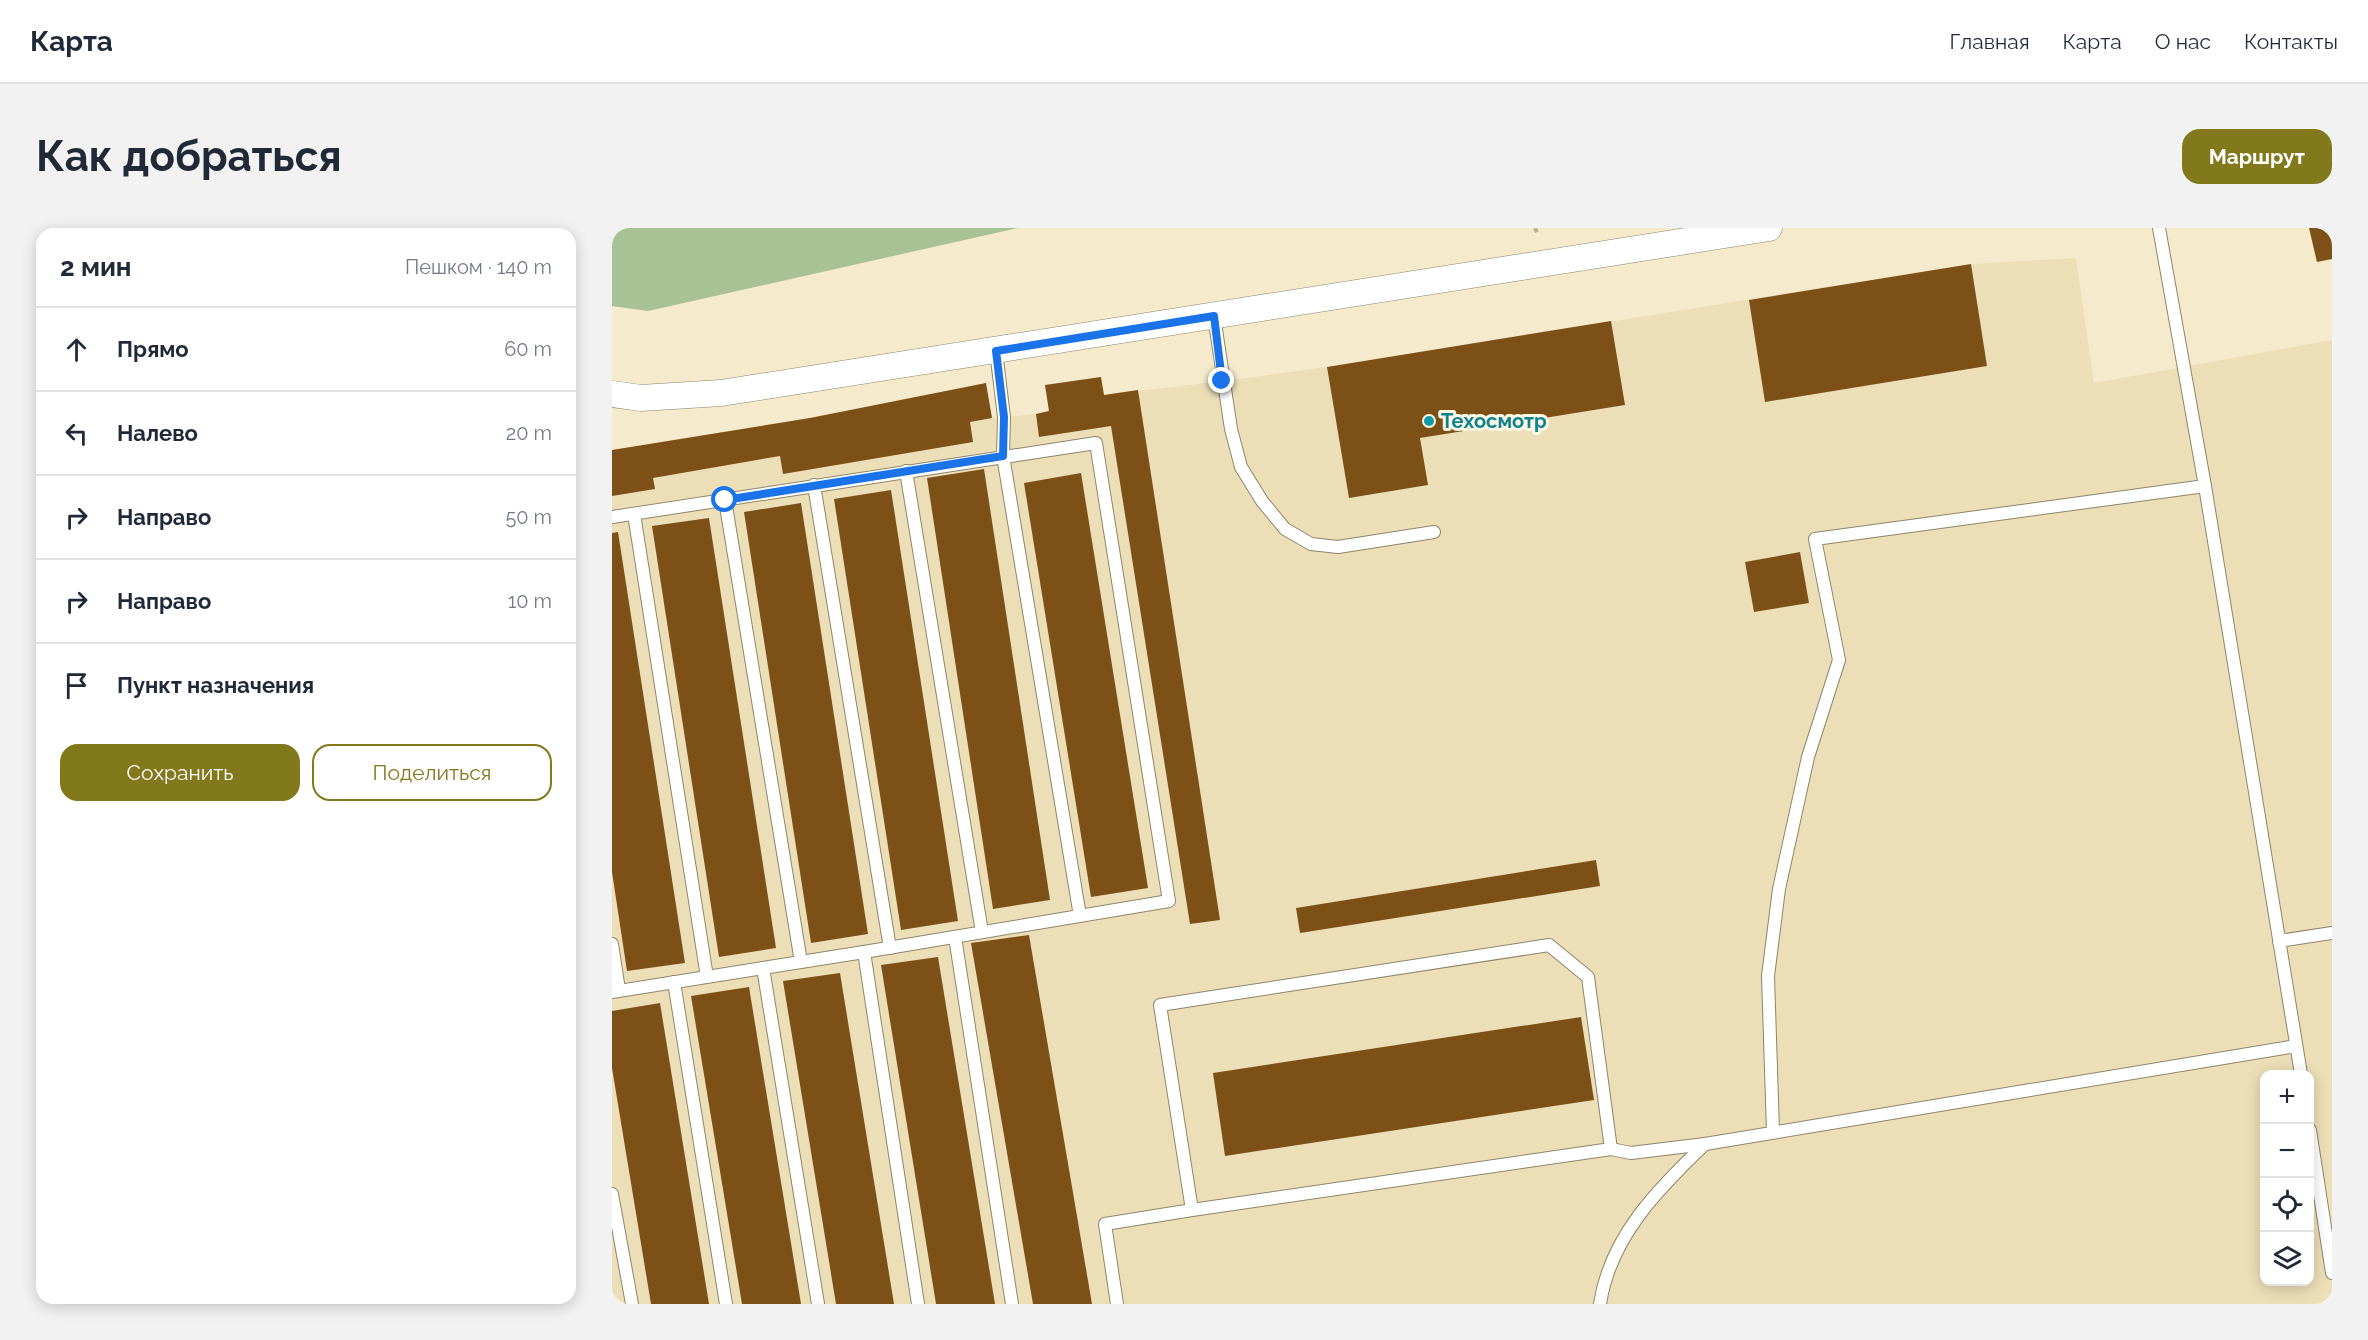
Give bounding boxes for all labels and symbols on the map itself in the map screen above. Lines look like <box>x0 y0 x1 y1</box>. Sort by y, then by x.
route end <box>1208 367 1234 393</box>
place label: Техосмотр <box>1441 409 1547 433</box>
marker: Техосмотр <box>1422 414 1436 428</box>
route start <box>711 486 737 512</box>

